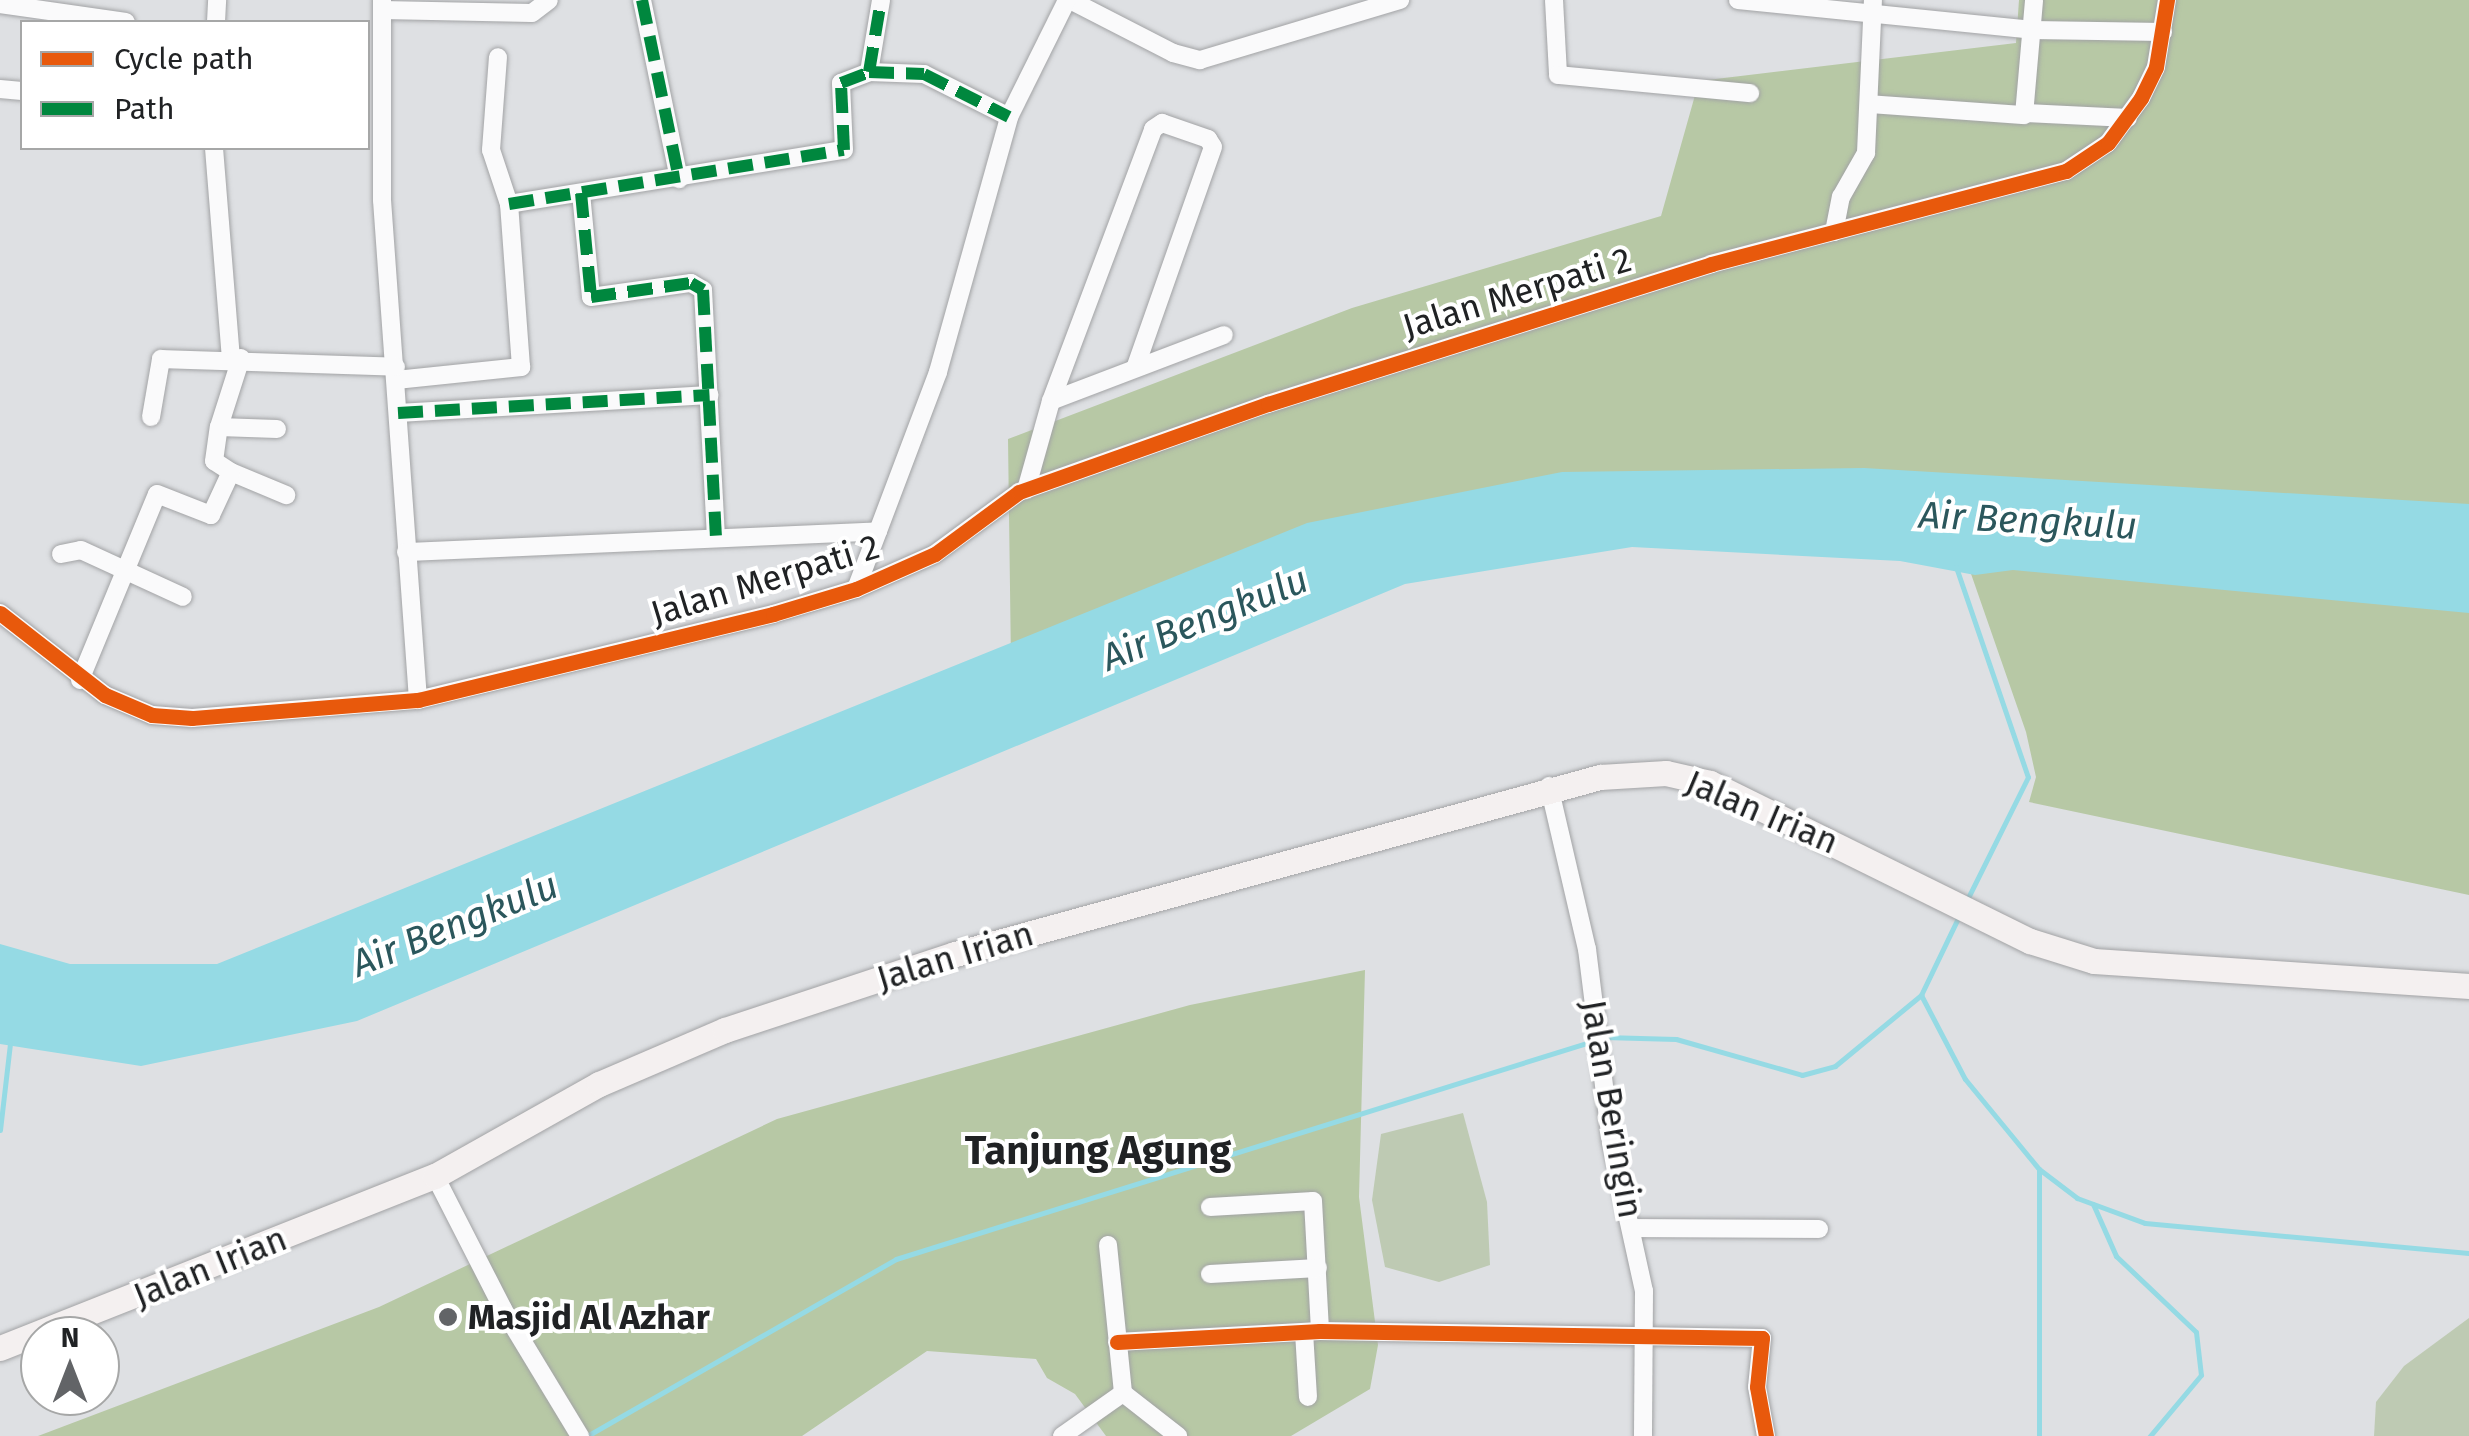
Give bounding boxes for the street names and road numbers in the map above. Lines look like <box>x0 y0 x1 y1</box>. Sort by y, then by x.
street label: Jalan Merpati 2 <box>1398 238 1636 348</box>
street label: Jalan Merpati 2 <box>646 525 884 635</box>
street label: Jalan Irian <box>1679 761 1845 863</box>
street label: Jalan Irian <box>872 912 1038 1000</box>
street label: Jalan Beringin <box>1572 996 1652 1222</box>
street label: Jalan Irian <box>127 1217 293 1317</box>

